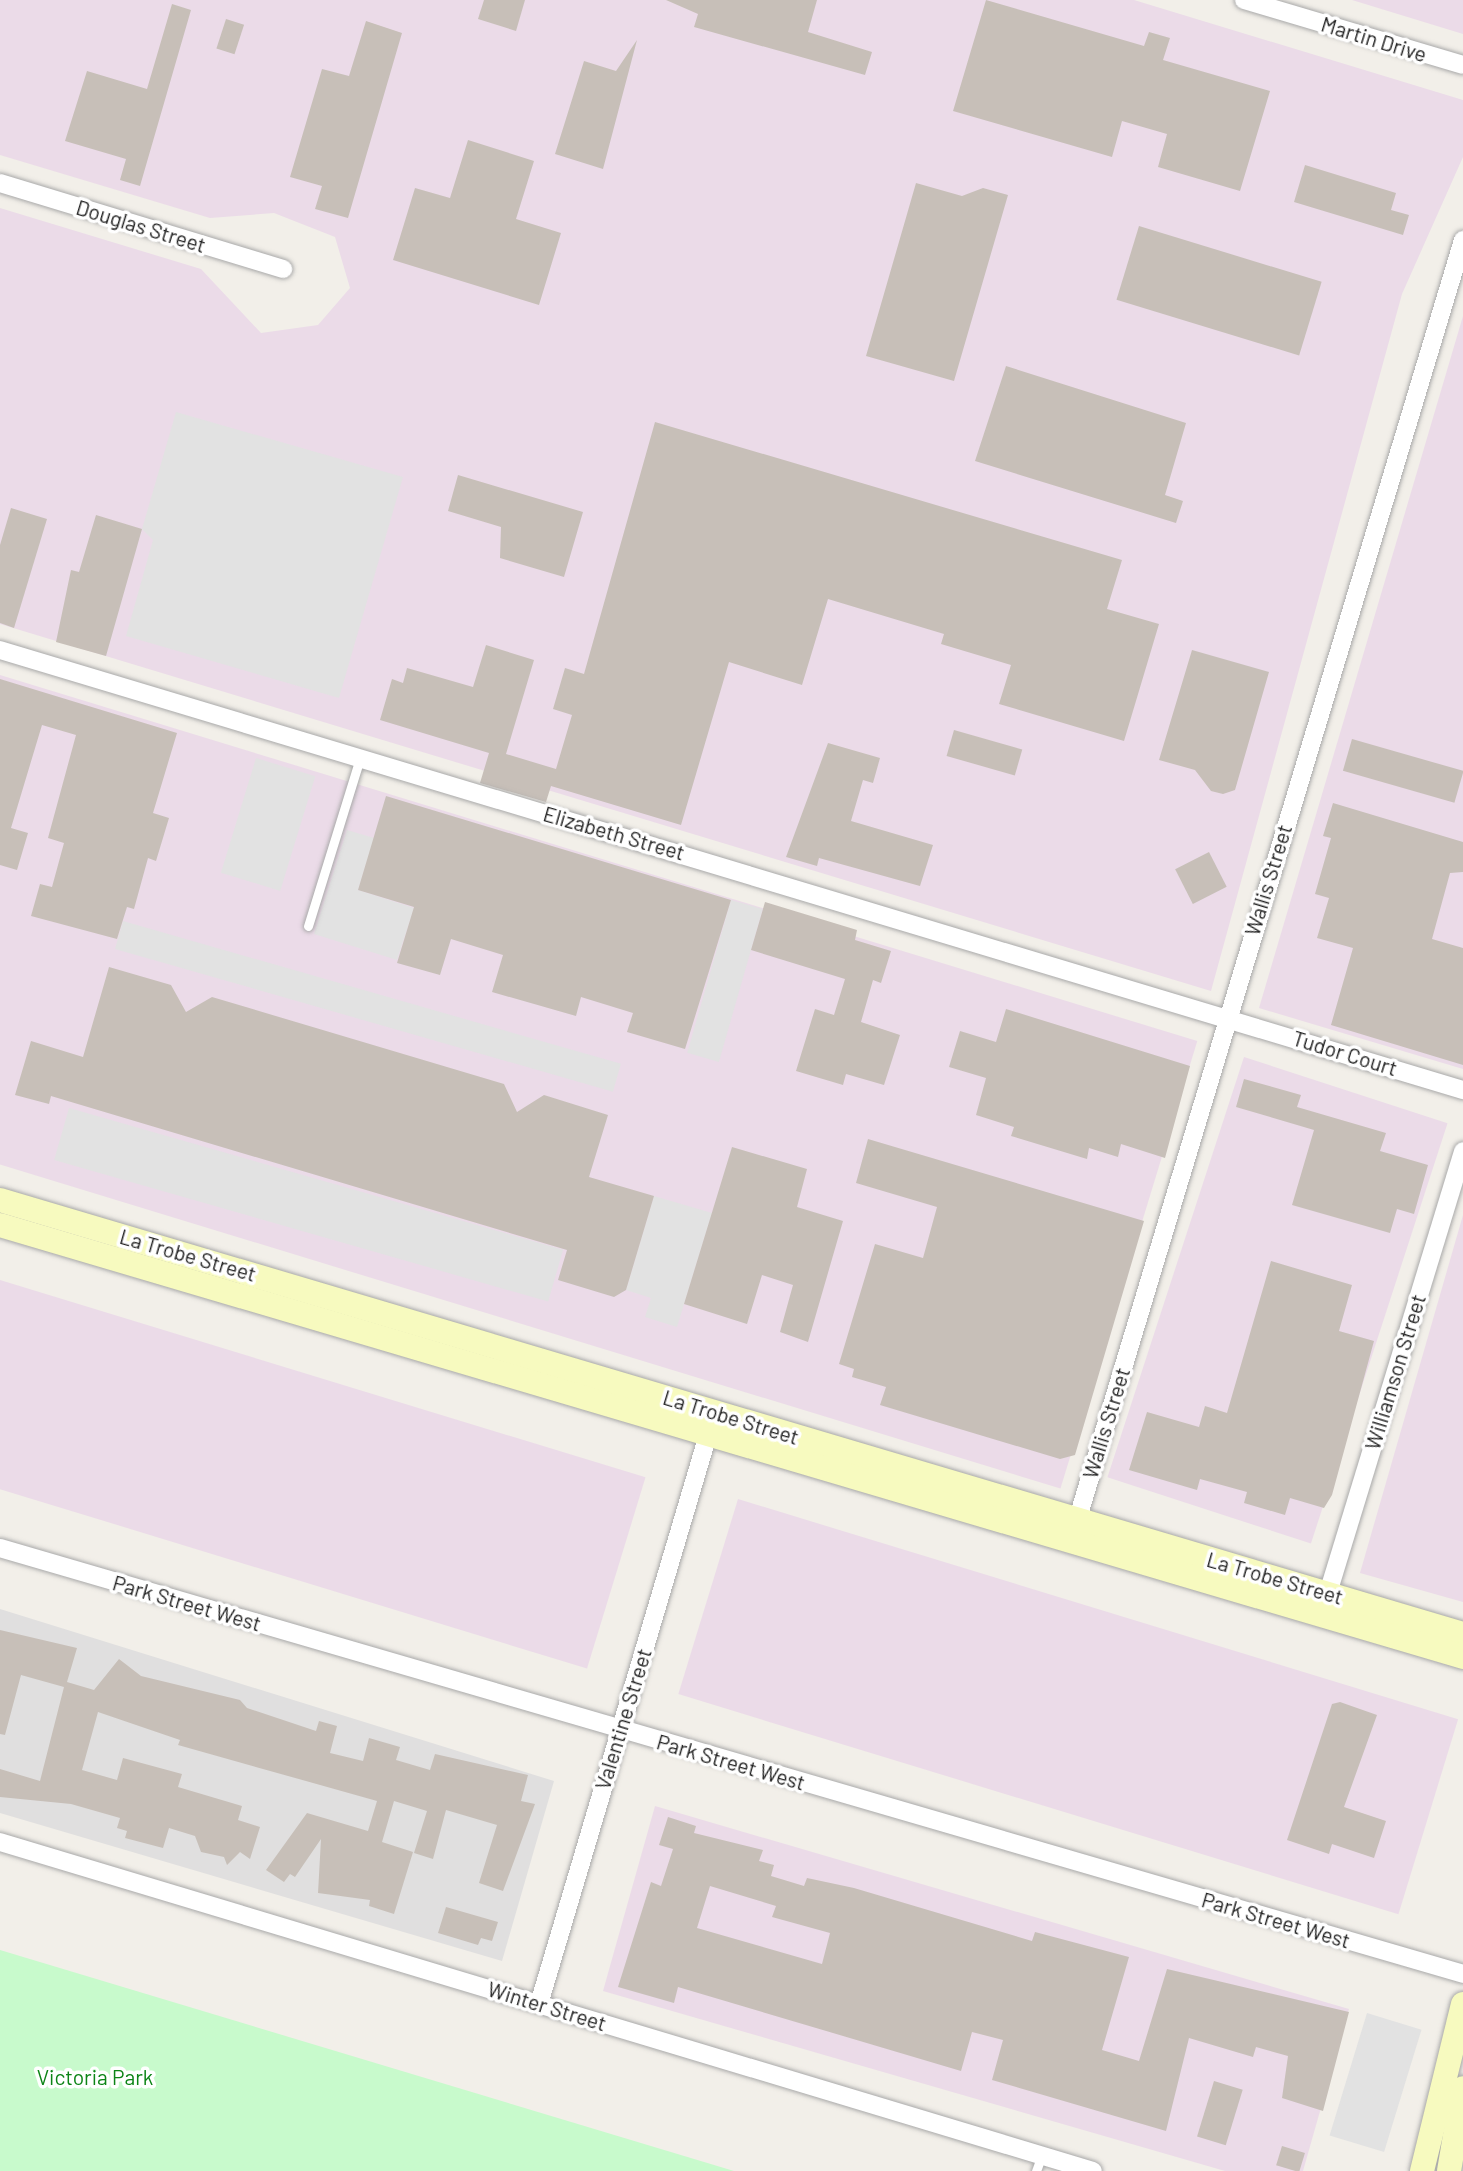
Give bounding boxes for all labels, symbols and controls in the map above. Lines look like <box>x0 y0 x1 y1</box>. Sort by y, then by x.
street label: Martin Drive <box>1318 11 1430 67</box>
street label: Douglas Street <box>73 194 209 258</box>
street label: Elizabeth Street <box>540 801 688 865</box>
street label: Wallis Street <box>1239 821 1297 939</box>
street label: Tudor Court <box>1290 1025 1400 1081</box>
street label: La Trobe Street <box>117 1223 259 1287</box>
street label: Williamson Street <box>1359 1291 1431 1453</box>
street label: Wallis Street <box>1077 1364 1135 1482</box>
street label: La Trobe Street <box>660 1384 802 1450</box>
street label: La Trobe Street <box>1204 1546 1346 1610</box>
street label: Park Street West <box>110 1570 264 1636</box>
street label: Valentine Street <box>590 1645 656 1793</box>
street label: Park Street West <box>654 1729 808 1795</box>
street label: Park Street West <box>1199 1887 1353 1953</box>
street label: Winter Street <box>485 1976 609 2036</box>
park label: Victoria Park <box>37 2064 153 2090</box>

